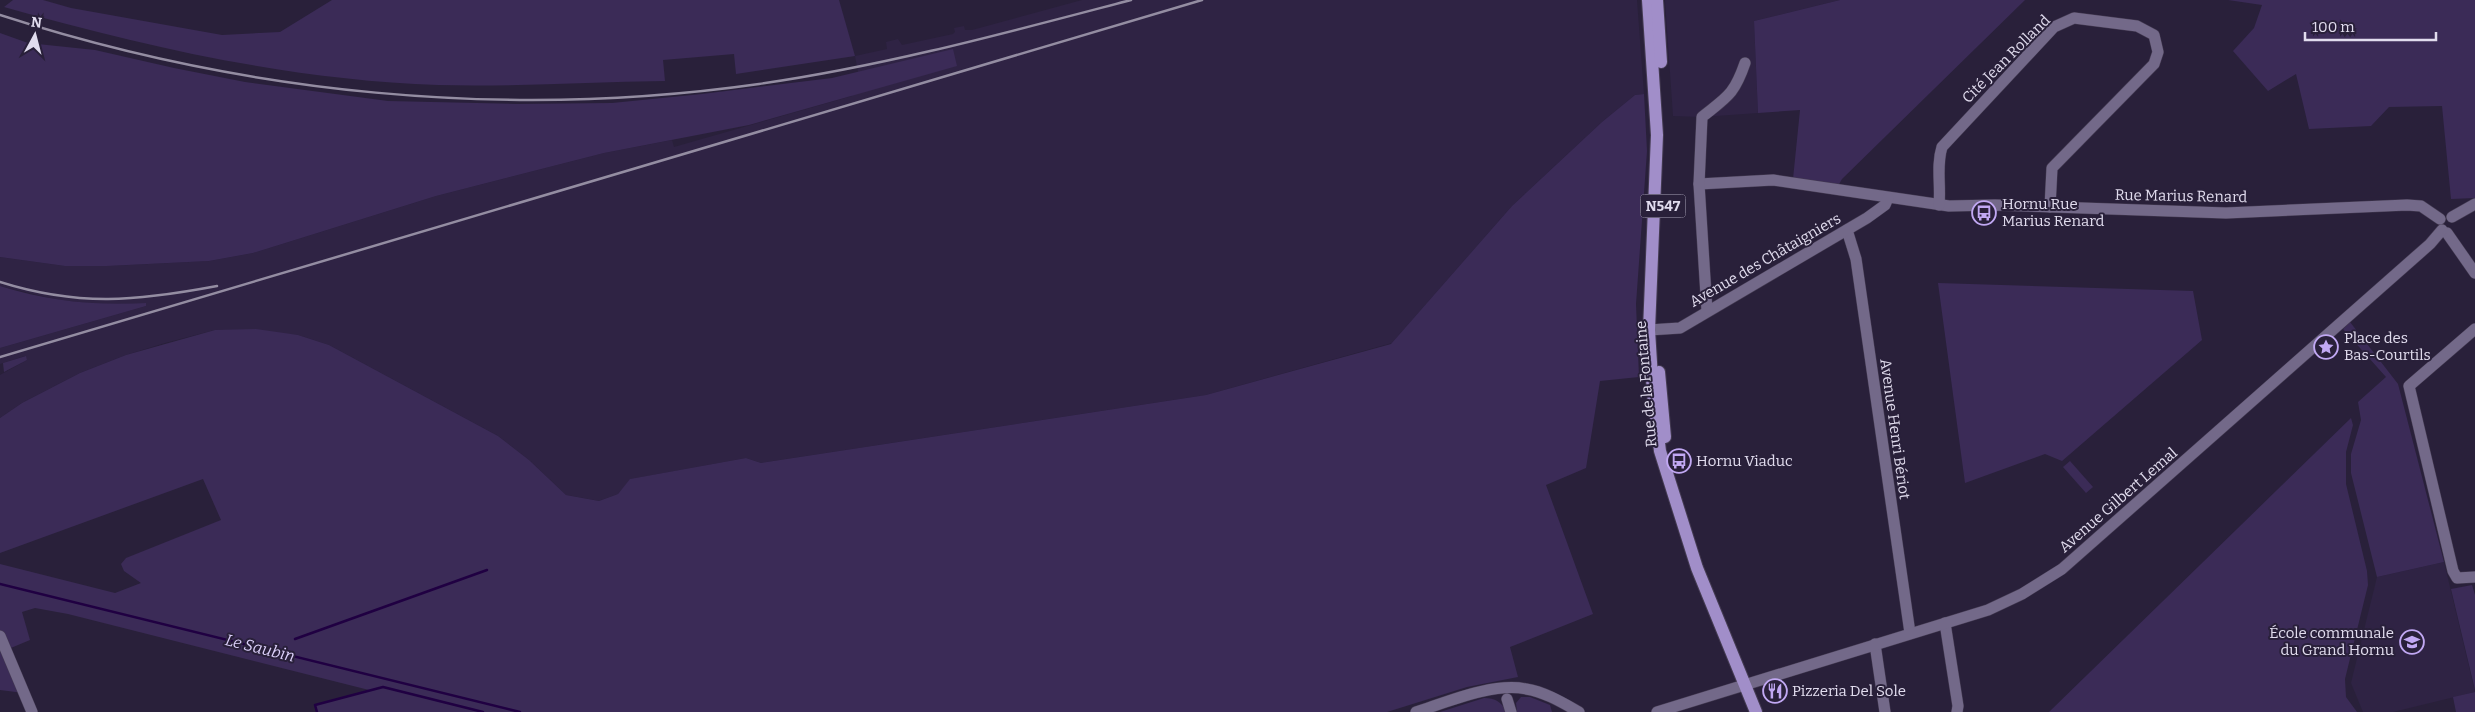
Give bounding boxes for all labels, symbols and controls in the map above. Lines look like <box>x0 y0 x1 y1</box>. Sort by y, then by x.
north arrow <box>10 10 60 60</box>
scale bar <box>2305 10 2436 42</box>
street label: Cité Jean Rolland <box>1958 11 2054 107</box>
text: N <box>30 13 43 32</box>
text: 100 m <box>2312 18 2355 36</box>
street label: Rue Marius Renard <box>2115 186 2247 206</box>
road number: N547 <box>1640 195 1686 218</box>
place label: Hornu Rue Marius Renard <box>2002 195 2104 230</box>
bus stop icon: Hornu Rue Marius Renard <box>1971 200 1997 226</box>
street label: Avenue des Châtaigniers <box>1686 209 1844 311</box>
street label: Rue de la Fontaine <box>1631 320 1661 448</box>
place label: Place des Bas-Courtils <box>2344 329 2431 364</box>
place icon: Place des Bas-Courtils <box>2313 334 2339 360</box>
street label: Avenue Henri Bériot <box>1876 358 1914 501</box>
street label: Avenue Gilbert Lemal <box>2055 444 2181 556</box>
bus stop icon: Hornu Viaduc <box>1666 448 1692 474</box>
place label: Hornu Viaduc <box>1696 452 1793 470</box>
place label: École communale du Grand Hornu <box>2269 624 2394 659</box>
school or university icon: École communale du Grand Hornu <box>2399 629 2425 655</box>
water label: Le Saubin <box>223 630 297 666</box>
restaurant icon: Pizzeria Del Sole <box>1762 678 1788 704</box>
place label: Pizzeria Del Sole <box>1792 682 1906 700</box>

